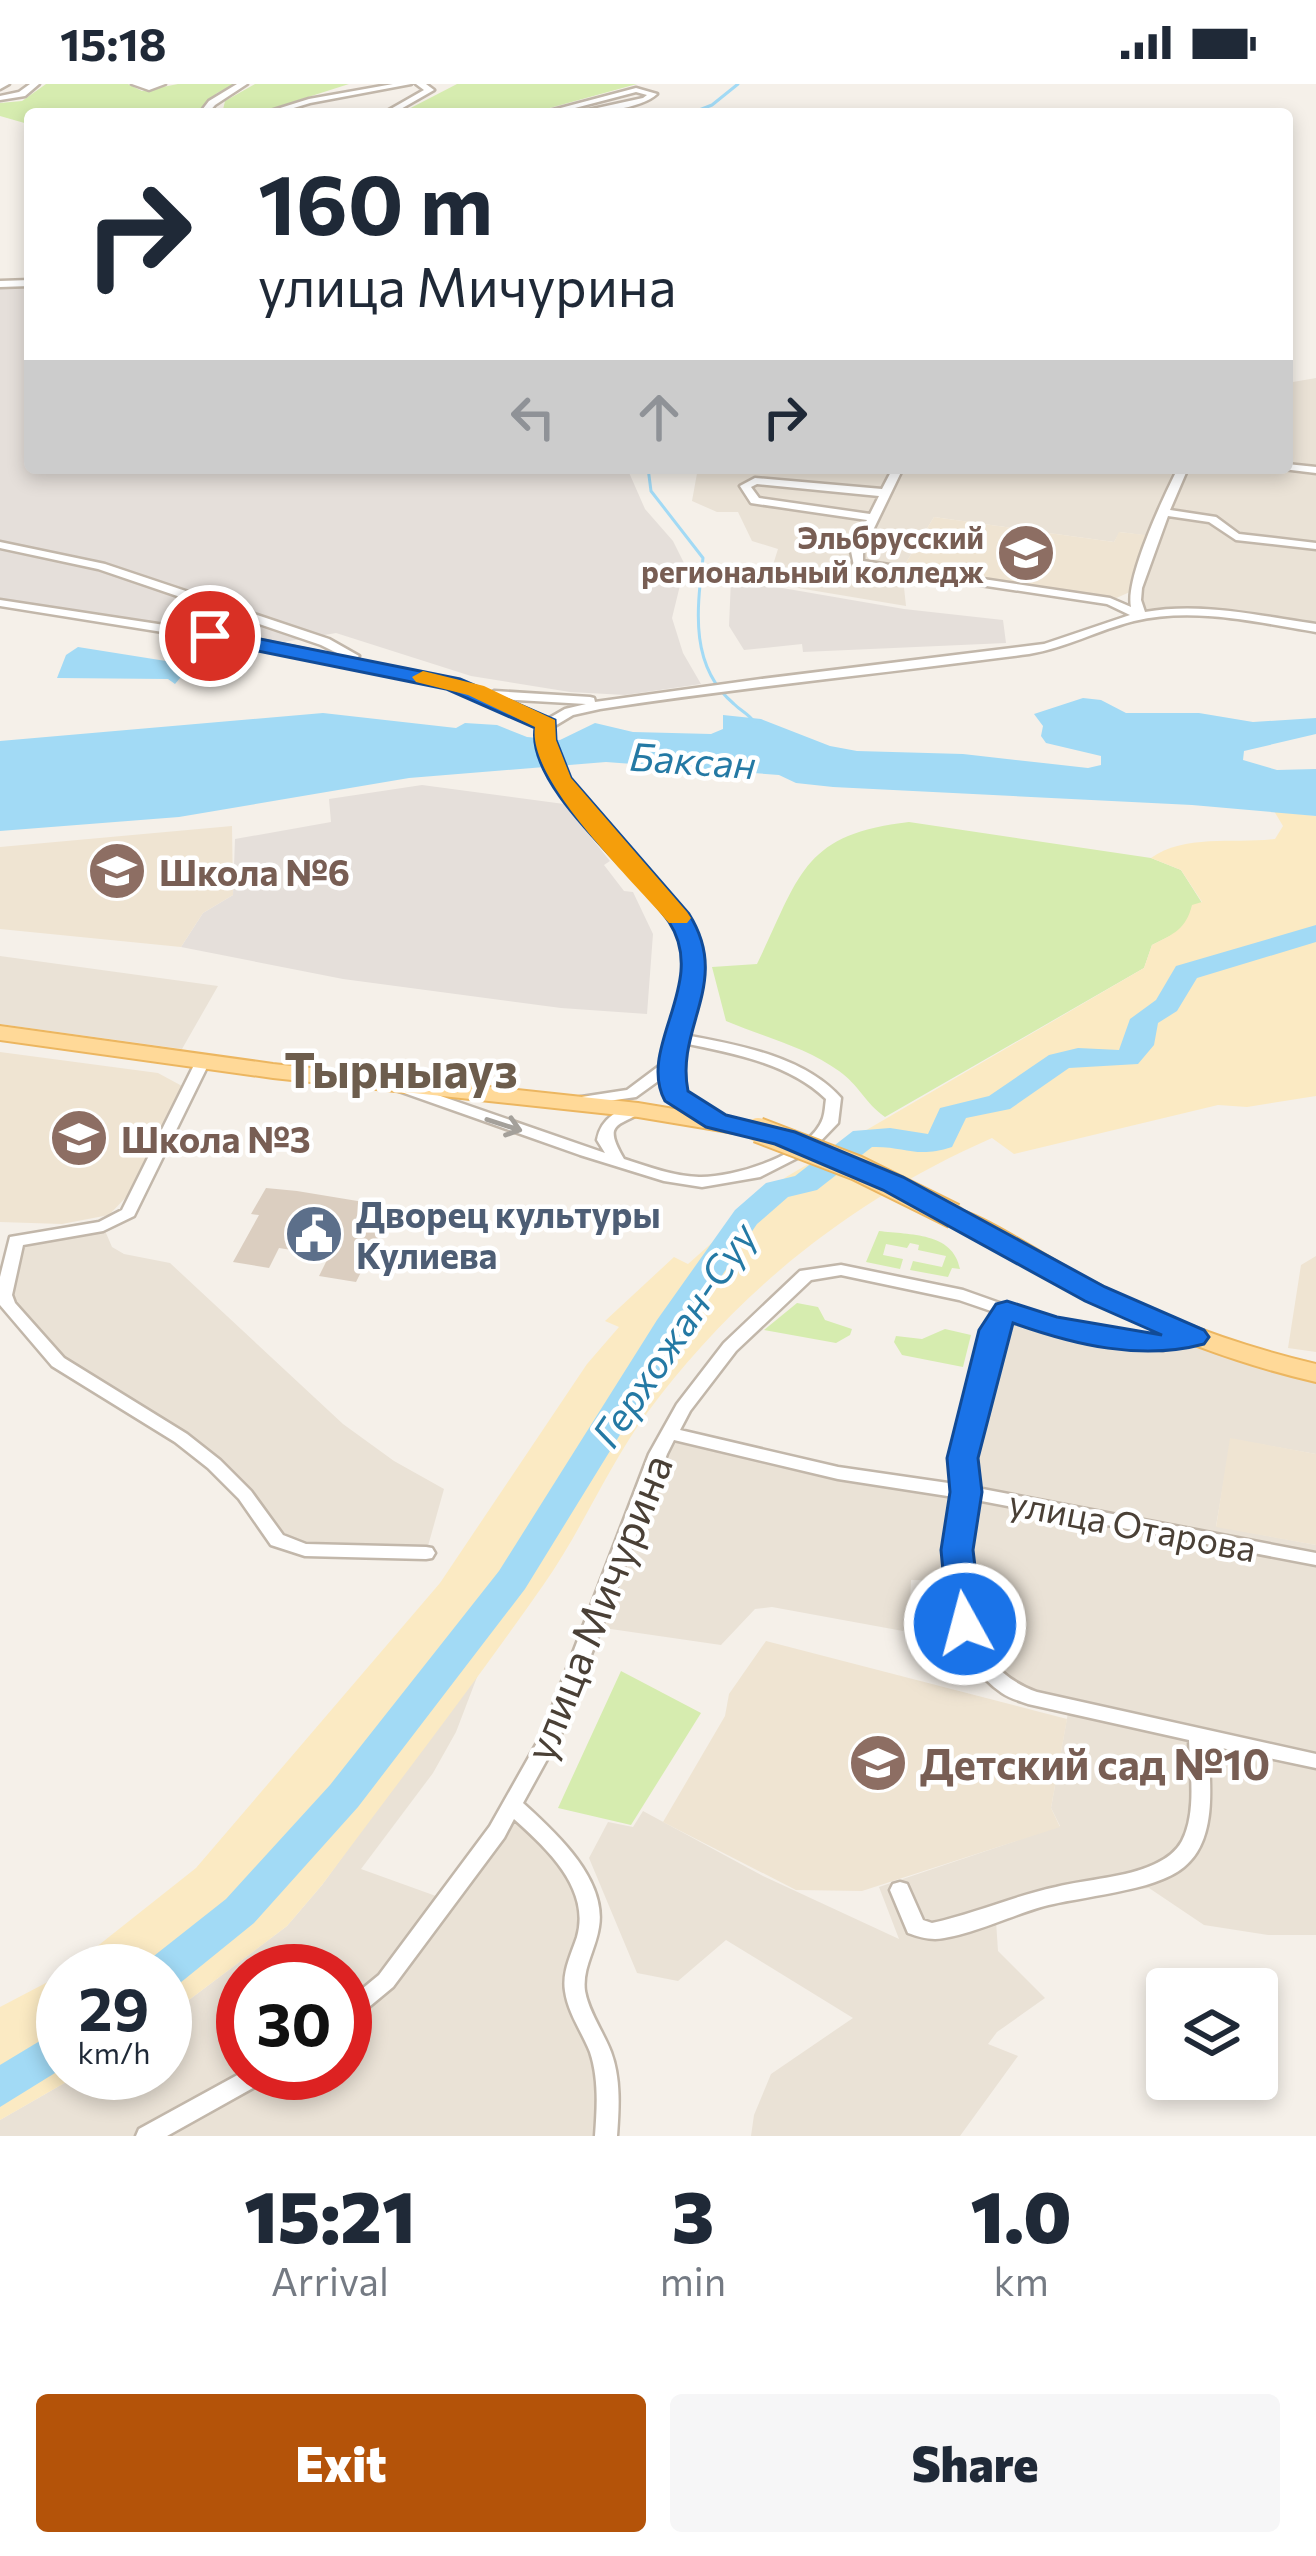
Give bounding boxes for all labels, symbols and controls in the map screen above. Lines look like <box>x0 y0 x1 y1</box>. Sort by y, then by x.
text: 15:18 <box>60 15 167 70</box>
text: 160 m <box>258 150 493 252</box>
icon: right <box>60 156 216 312</box>
text: улица Мичурина <box>258 252 677 318</box>
icon: left <box>500 384 566 450</box>
icon: ahead <box>626 384 692 450</box>
icon: right <box>752 384 818 450</box>
place label: Эльбрусский региональный колледж <box>641 518 985 589</box>
school or university icon: Эльбрусский региональный колледж <box>995 522 1057 584</box>
pin <box>159 585 261 687</box>
icon: arrive <box>177 603 243 669</box>
water label: Баксан <box>628 731 758 787</box>
school or university icon: Школа №6 <box>86 840 148 902</box>
place label: Школа №6 <box>159 849 350 893</box>
district label: Тырныауз <box>284 1039 518 1098</box>
school or university icon: Школа №3 <box>48 1107 110 1169</box>
place label: Школа №3 <box>121 1116 311 1160</box>
one-way arrow <box>484 1116 522 1138</box>
place label: Дворец культуры Кулиева <box>356 1191 661 1276</box>
public building icon: Дворец культуры Кулиева <box>283 1203 345 1265</box>
water label: Герхожан-Суу <box>580 1211 767 1455</box>
street label: улица Мичурина <box>512 1446 682 1768</box>
street label: улица Отарова <box>1006 1478 1260 1570</box>
position arrow <box>902 1561 1028 1687</box>
school or university icon: Детский сад №10 <box>847 1732 909 1794</box>
place label: Детский сад №10 <box>920 1737 1270 1789</box>
speed limit sign: 30 <box>216 1944 372 2100</box>
map controls <box>1146 1968 1278 2100</box>
button: layers <box>1146 1968 1278 2100</box>
text: 29 <box>79 1970 149 2043</box>
text: km/h <box>78 2033 150 2070</box>
text: 15:21 <box>244 2170 416 2258</box>
text: 3 <box>672 2170 714 2258</box>
text: 1.0 <box>970 2170 1072 2258</box>
text: Arrival <box>271 2256 389 2304</box>
text: min <box>660 2256 726 2304</box>
text: km <box>994 2256 1049 2304</box>
button: Exit <box>36 2394 646 2532</box>
button: Share <box>670 2394 1280 2532</box>

